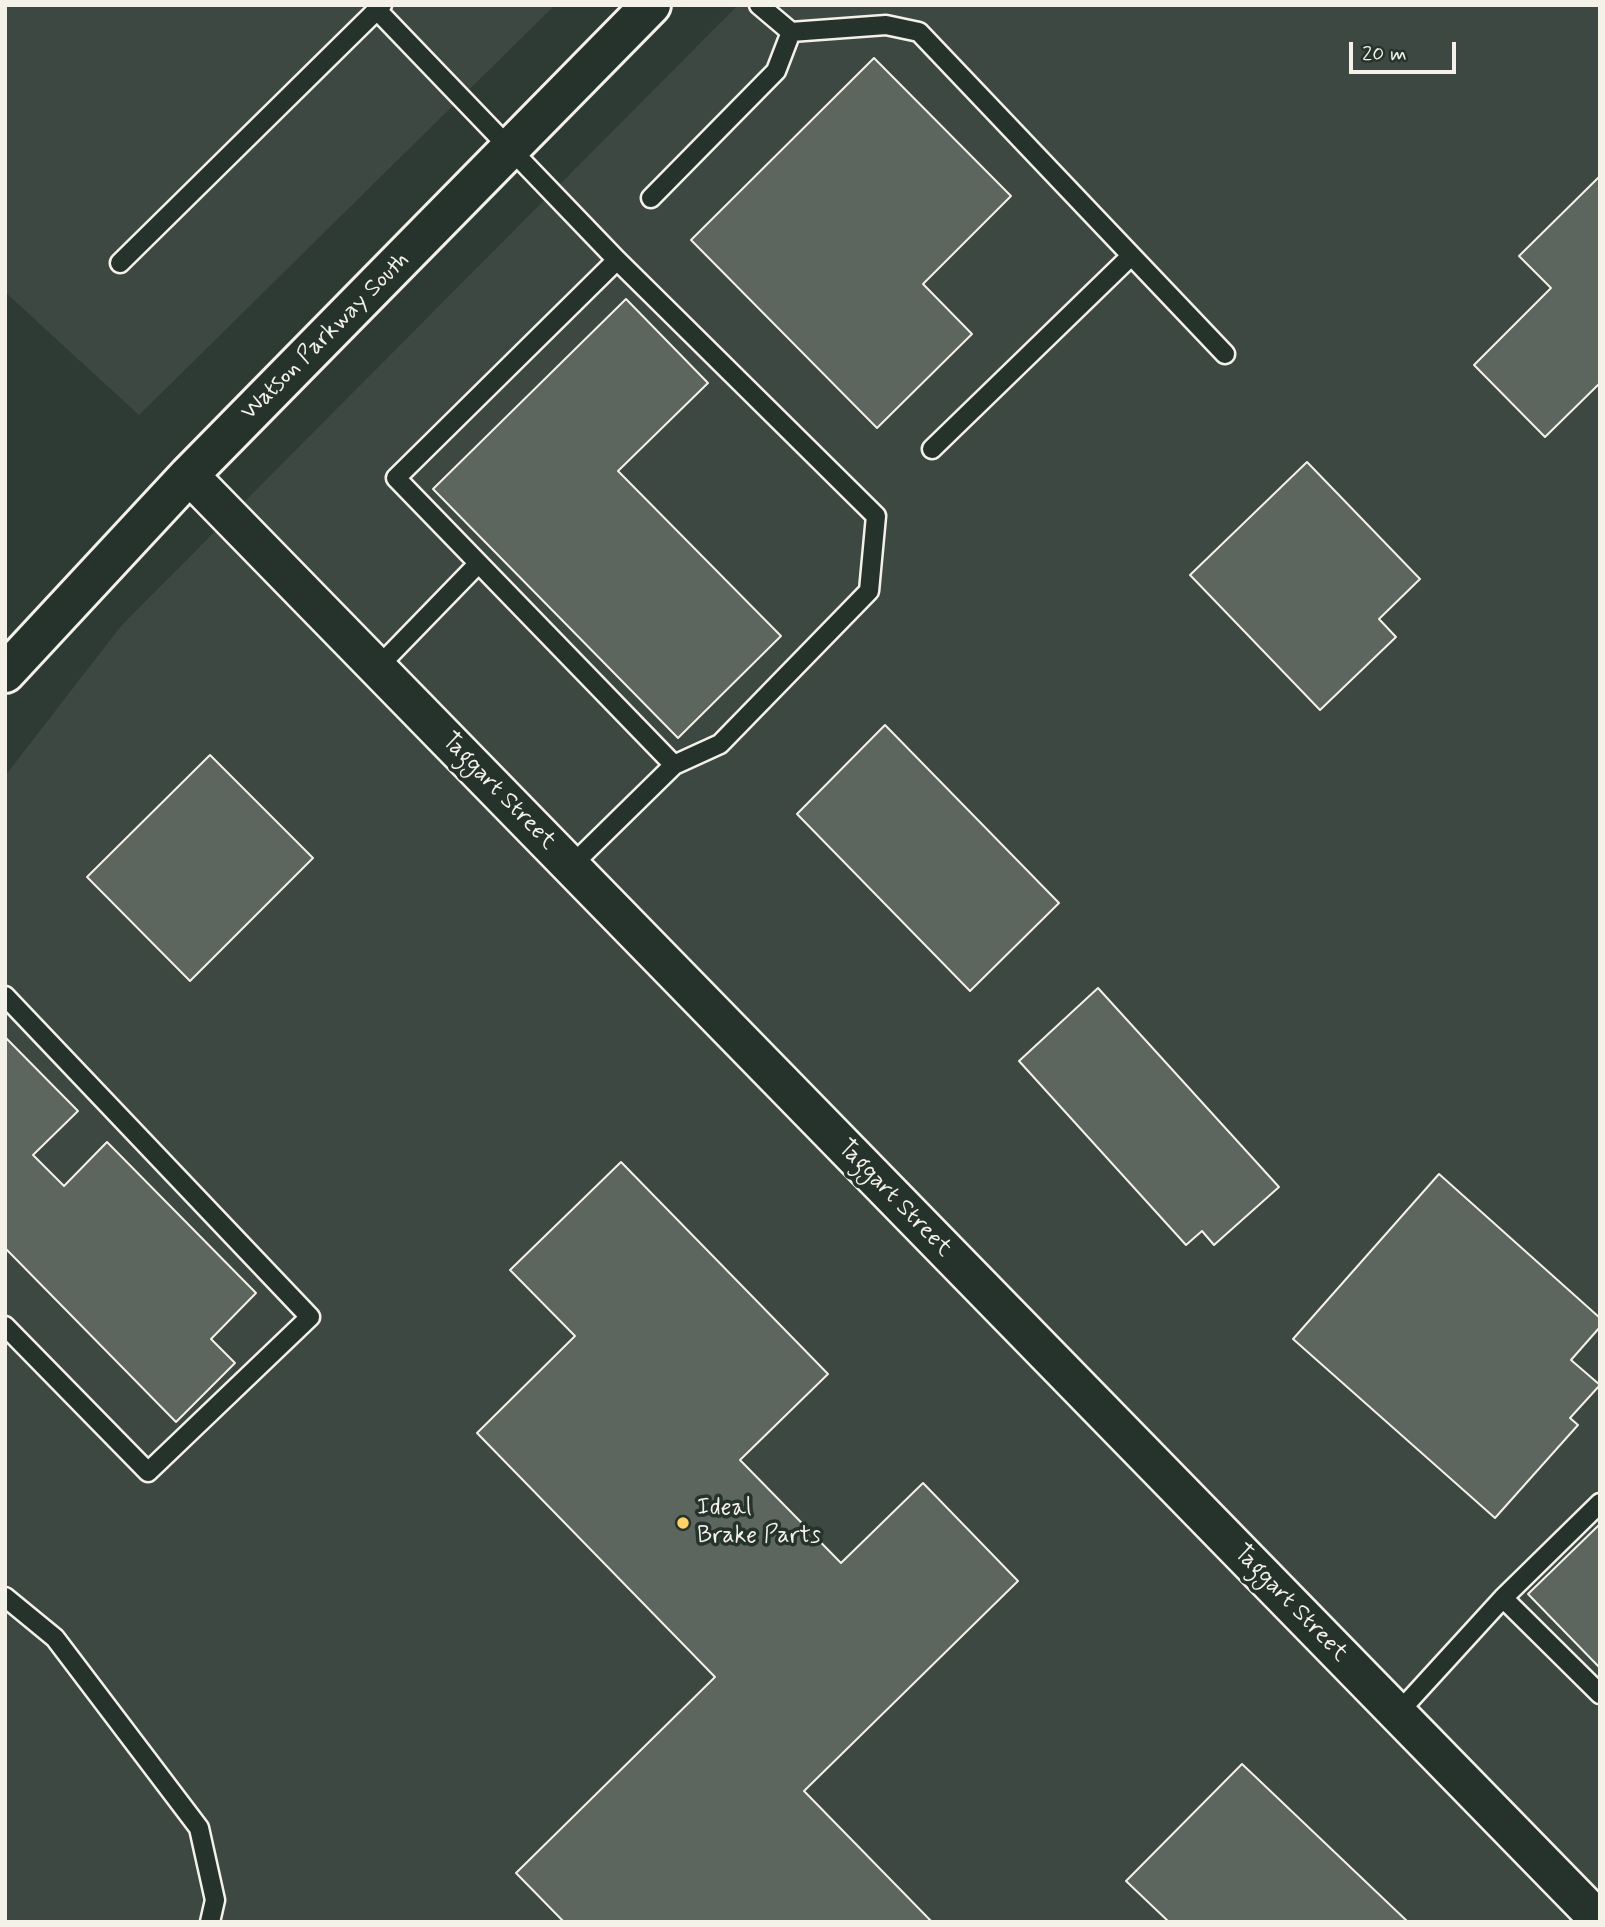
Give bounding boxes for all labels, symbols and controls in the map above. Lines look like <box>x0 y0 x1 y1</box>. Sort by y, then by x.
scale bar <box>1353 28 1460 72</box>
text: 20 m <box>1362 40 1407 68</box>
street label: Watson Parkway South <box>236 247 416 427</box>
street label: Taggart Street <box>435 727 561 857</box>
street label: Taggart Street <box>831 1134 957 1264</box>
place label: Ideal Brake Parts <box>697 1495 821 1551</box>
marker: Ideal Brake Parts <box>675 1515 691 1531</box>
street label: Taggart Street <box>1227 1539 1353 1669</box>

